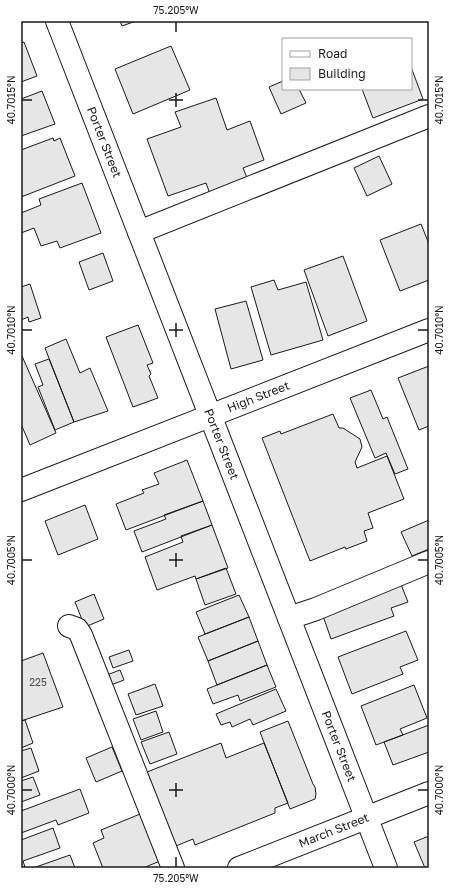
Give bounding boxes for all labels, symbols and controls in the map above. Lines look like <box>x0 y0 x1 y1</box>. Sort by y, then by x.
text: 75.205°W <box>153 4 199 16</box>
legend <box>282 38 412 90</box>
text: Road <box>318 46 347 61</box>
text: Building <box>318 66 366 81</box>
text: 40.7015°N <box>5 76 17 124</box>
text: 40.7015°N <box>433 76 445 124</box>
street label: Porter Street <box>84 104 125 180</box>
text: 40.7010°N <box>5 305 17 355</box>
text: 40.7010°N <box>433 305 445 355</box>
street label: High Street <box>225 377 292 415</box>
street label: Porter Street <box>201 406 242 482</box>
text: 40.7005°N <box>5 535 17 585</box>
text: 40.7005°N <box>433 535 445 585</box>
house number: 225 <box>29 676 47 688</box>
street label: Porter Street <box>319 708 360 784</box>
text: 40.7000°N <box>5 765 17 815</box>
text: 40.7000°N <box>433 765 445 815</box>
street label: March Street <box>296 809 371 851</box>
text: 75.205°W <box>153 872 199 884</box>

